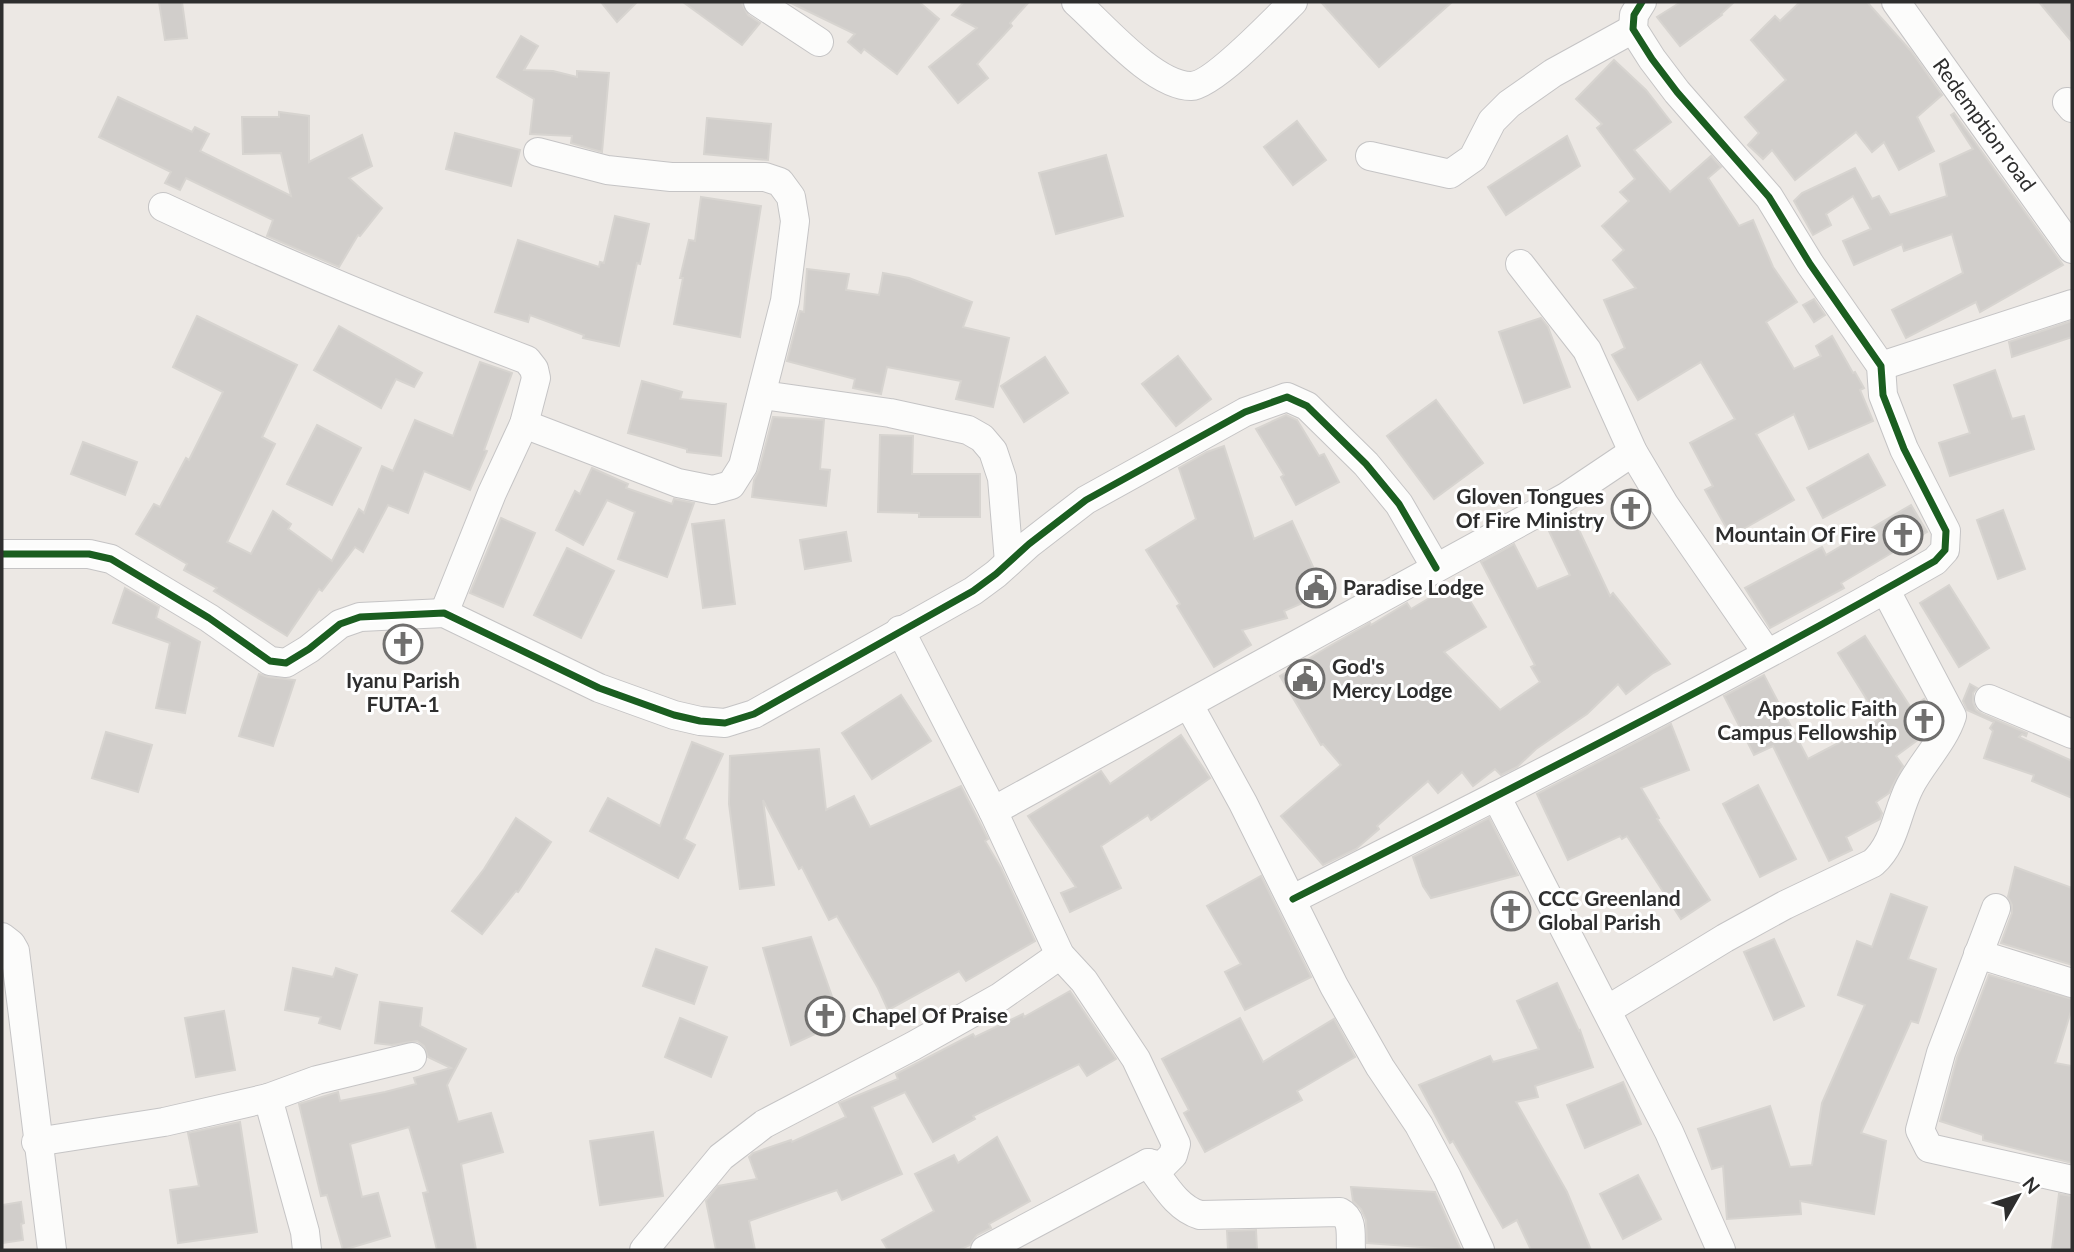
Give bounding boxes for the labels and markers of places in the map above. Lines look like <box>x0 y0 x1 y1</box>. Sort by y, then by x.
place label: Gloven Tongues Of Fire Ministry <box>1456 483 1605 532</box>
church icon: Gloven Tongues Of Fire Ministry <box>1610 488 1652 530</box>
church icon: Mountain Of Fire <box>1882 514 1924 556</box>
place label: Mountain Of Fire <box>1715 521 1876 546</box>
public building icon: Paradise Lodge <box>1295 567 1337 609</box>
place label: Paradise Lodge <box>1343 574 1484 599</box>
church icon: Iyanu Parish FUTA-1 <box>382 623 424 665</box>
place label: God's Mercy Lodge <box>1332 653 1453 702</box>
public building icon: God's Mercy Lodge <box>1284 658 1326 700</box>
place label: Iyanu Parish FUTA-1 <box>346 667 460 716</box>
place label: Apostolic Faith Campus Fellowship <box>1717 695 1897 744</box>
church icon: Apostolic Faith Campus Fellowship <box>1903 700 1945 742</box>
place label: CCC Greenland Global Parish <box>1538 885 1681 934</box>
church icon: CCC Greenland Global Parish <box>1490 890 1532 932</box>
church icon: Chapel Of Praise <box>804 995 846 1037</box>
place label: Chapel Of Praise <box>852 1002 1008 1027</box>

